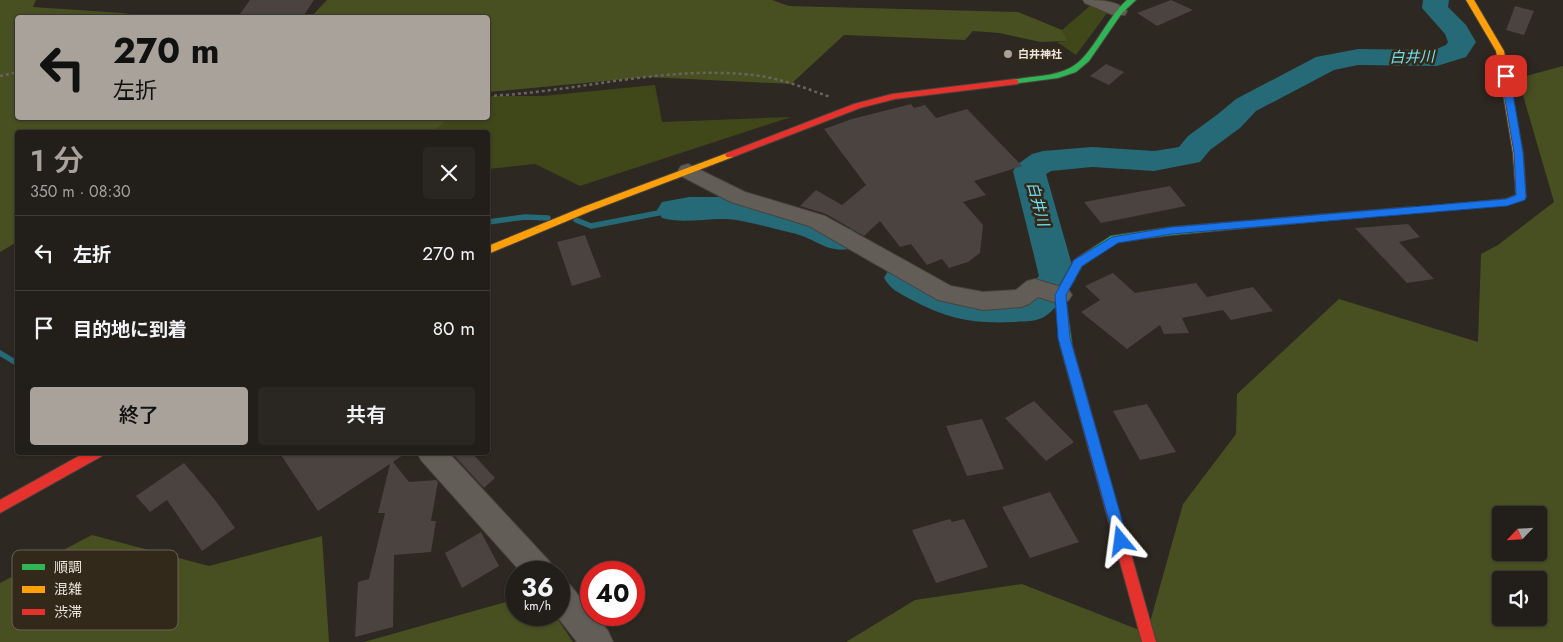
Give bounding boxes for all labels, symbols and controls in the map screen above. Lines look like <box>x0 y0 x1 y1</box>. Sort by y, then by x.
text: 270 m <box>113 26 219 76</box>
icon: left <box>30 35 95 100</box>
place label: 白井神社 <box>1018 46 1062 62</box>
water label: 白井川 <box>1389 46 1437 68</box>
marker: 白井神社 <box>1002 48 1014 60</box>
pin <box>1485 55 1527 97</box>
icon: arrive <box>1492 62 1520 90</box>
text: 左折 <box>113 74 157 106</box>
text: 1 分 <box>30 139 84 182</box>
button: close <box>423 147 475 199</box>
water label: 白井川 <box>1022 179 1055 231</box>
text: 350 m · 08:30 <box>30 180 131 203</box>
icon: left <box>30 239 58 267</box>
text: 270 m <box>422 240 475 267</box>
text: 左折 <box>73 241 111 268</box>
icon: arrive <box>30 314 58 342</box>
text: 80 m <box>433 315 475 342</box>
text: 目的地に到着 <box>73 316 187 343</box>
button: 終了 <box>30 387 248 445</box>
button: 共有 <box>258 387 475 445</box>
north arrow <box>1492 506 1548 561</box>
map controls <box>1492 506 1547 626</box>
position arrow <box>1094 514 1146 566</box>
legend <box>12 550 178 630</box>
text: 順調 <box>54 557 82 577</box>
speed limit sign: 40 <box>580 561 645 626</box>
text: 36 <box>521 569 554 605</box>
button: sound <box>1492 571 1547 626</box>
text: 混雑 <box>54 579 82 599</box>
text: km/h <box>524 597 551 615</box>
text: 渋滞 <box>54 602 82 622</box>

